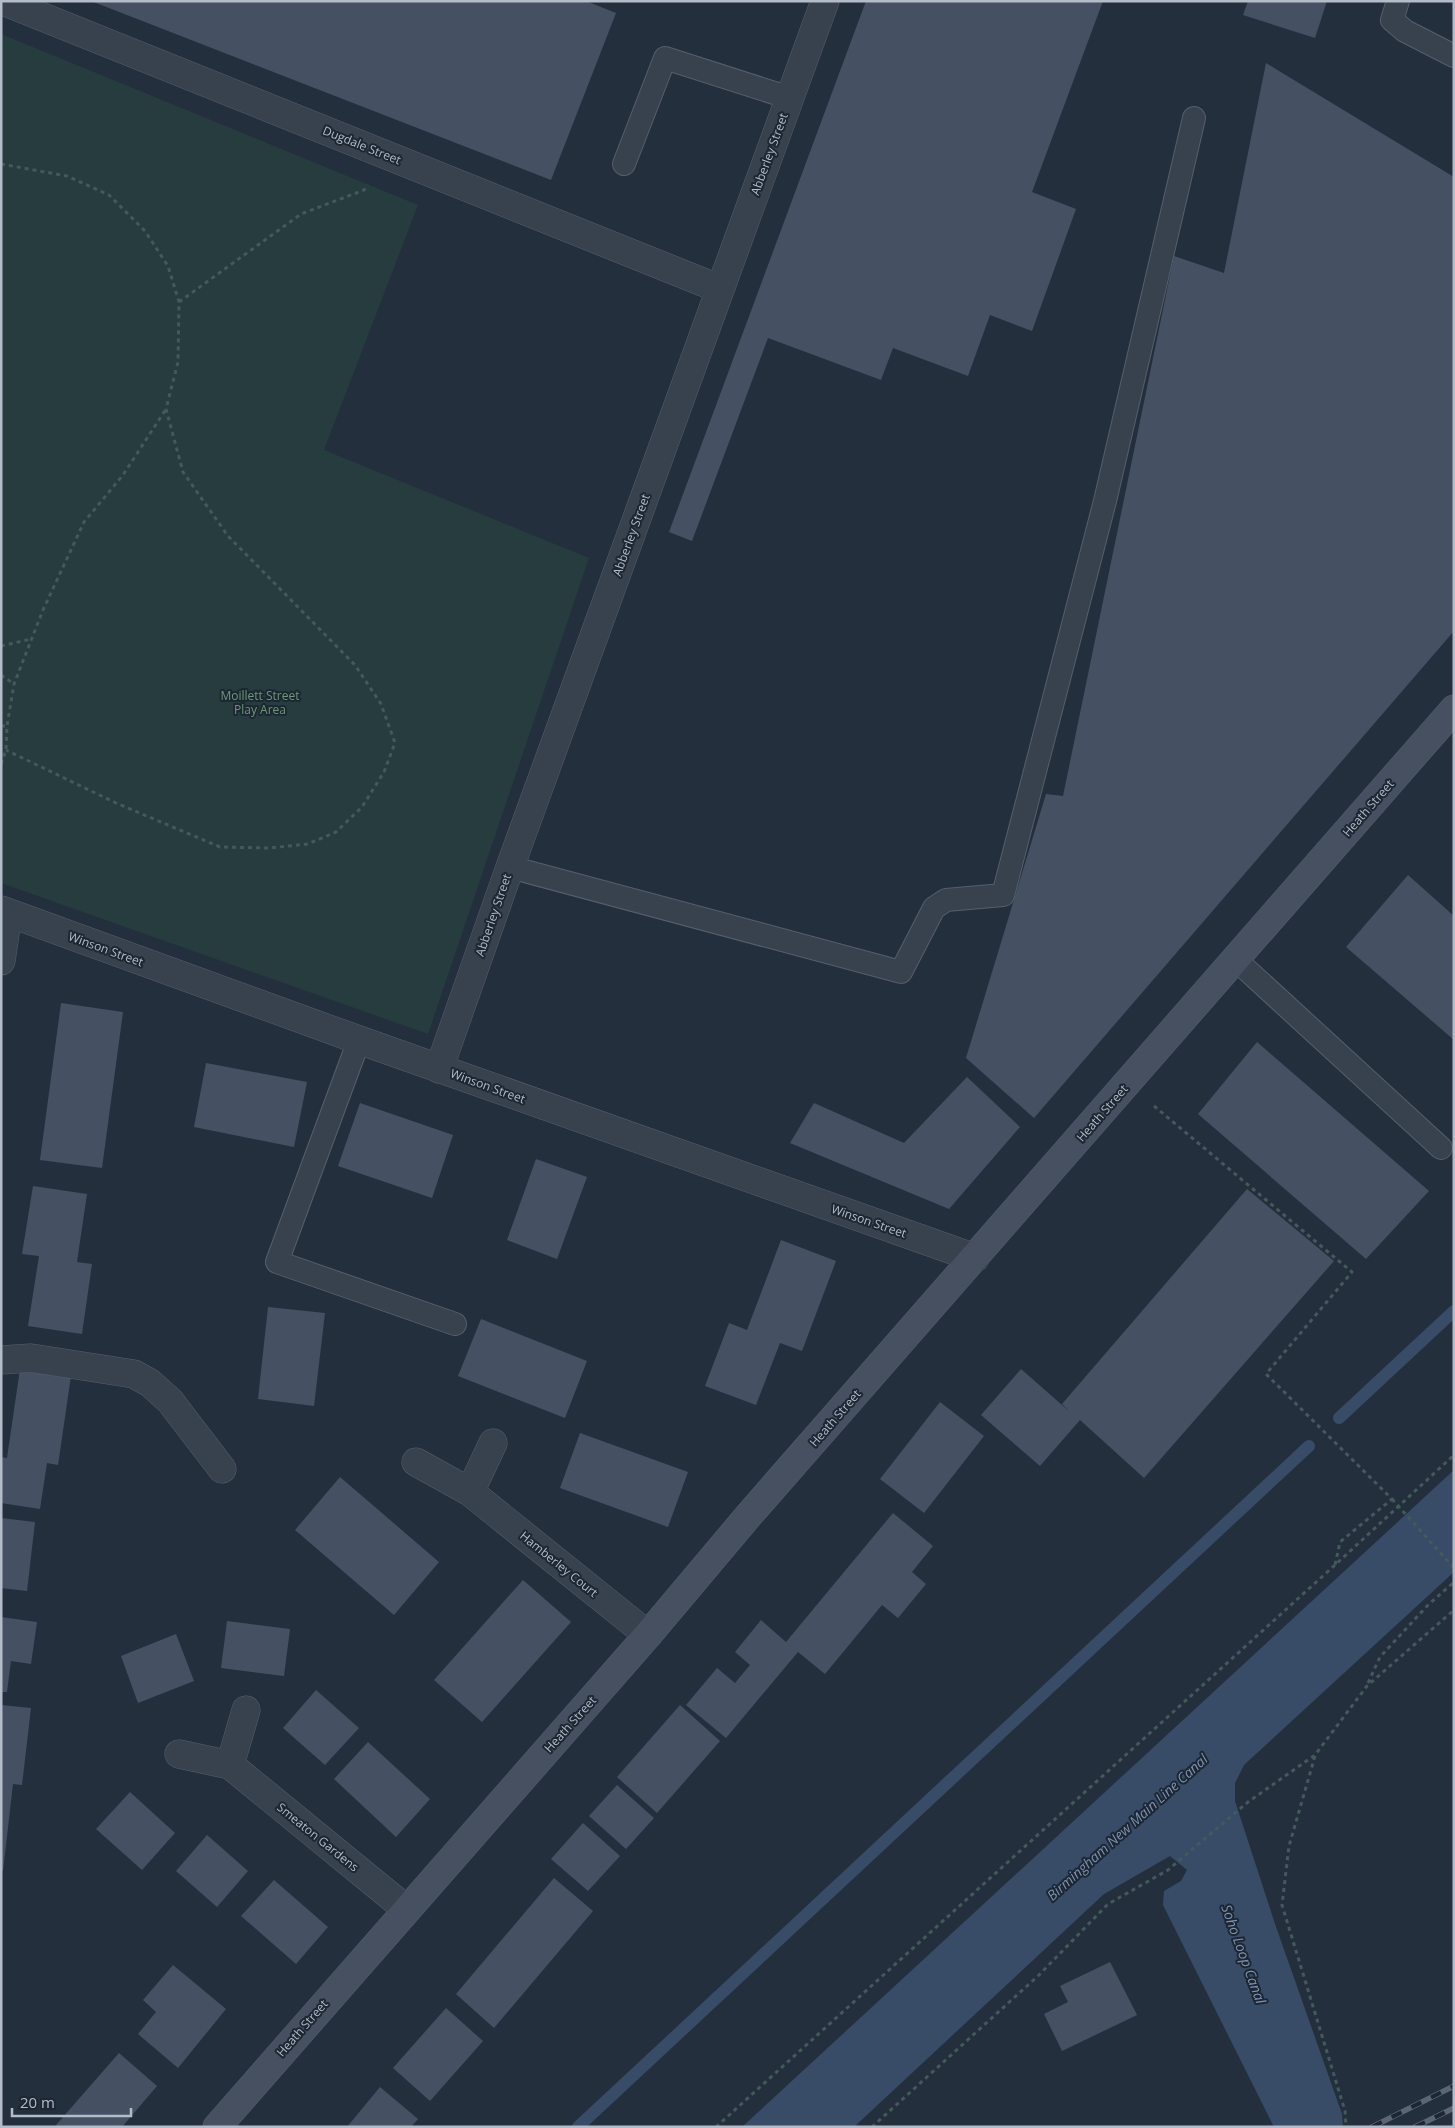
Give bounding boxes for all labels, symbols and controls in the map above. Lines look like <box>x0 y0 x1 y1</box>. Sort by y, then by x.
street label: Abberley Street <box>746 111 792 197</box>
street label: Dugdale Street <box>320 122 404 168</box>
street label: Abberley Street <box>608 492 654 578</box>
park label: Moillett Street Play Area <box>220 687 300 718</box>
street label: Heath Street <box>1338 776 1398 840</box>
street label: Abberley Street <box>471 871 515 959</box>
street label: Winson Street <box>66 928 146 970</box>
street label: Winson Street <box>448 1065 528 1107</box>
street label: Heath Street <box>1072 1081 1132 1145</box>
street label: Winson Street <box>829 1200 909 1242</box>
street label: Heath Street <box>805 1386 865 1450</box>
street label: Hamberley Court <box>516 1527 602 1601</box>
street label: Heath Street <box>540 1692 600 1756</box>
water label: Birmingham New Main Line Canal <box>1043 1749 1212 1904</box>
street label: Smeaton Gardens <box>274 1799 363 1875</box>
water label: Soho Loop Canal <box>1217 1902 1271 2007</box>
street label: Heath Street <box>272 1996 332 2060</box>
scale bar <box>12 2086 131 2118</box>
text: 20 m <box>20 2092 55 2112</box>

